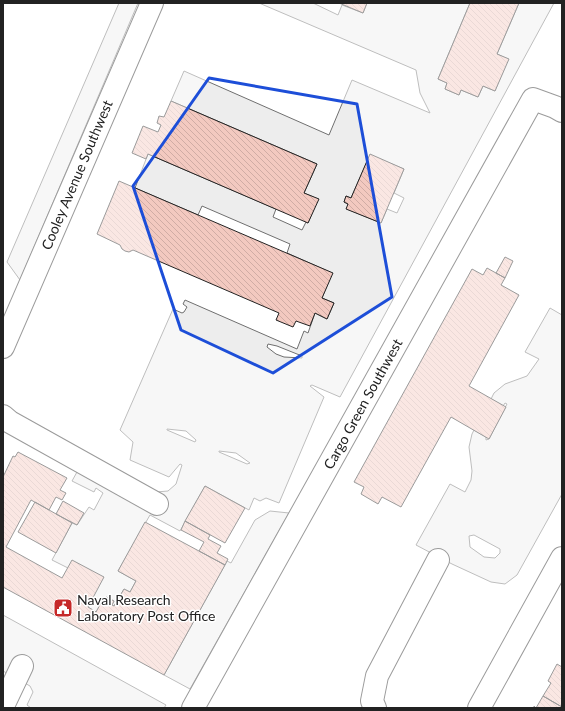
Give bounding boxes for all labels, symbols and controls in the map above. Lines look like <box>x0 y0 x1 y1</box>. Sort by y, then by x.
street label: Cooley Avenue Southwest <box>37 97 116 252</box>
street label: Cargo Green Southwest <box>320 336 406 472</box>
place label: Naval Research Laboratory Post Office <box>77 591 215 624</box>
public building icon: Naval Research Laboratory Post Office <box>52 597 74 619</box>

